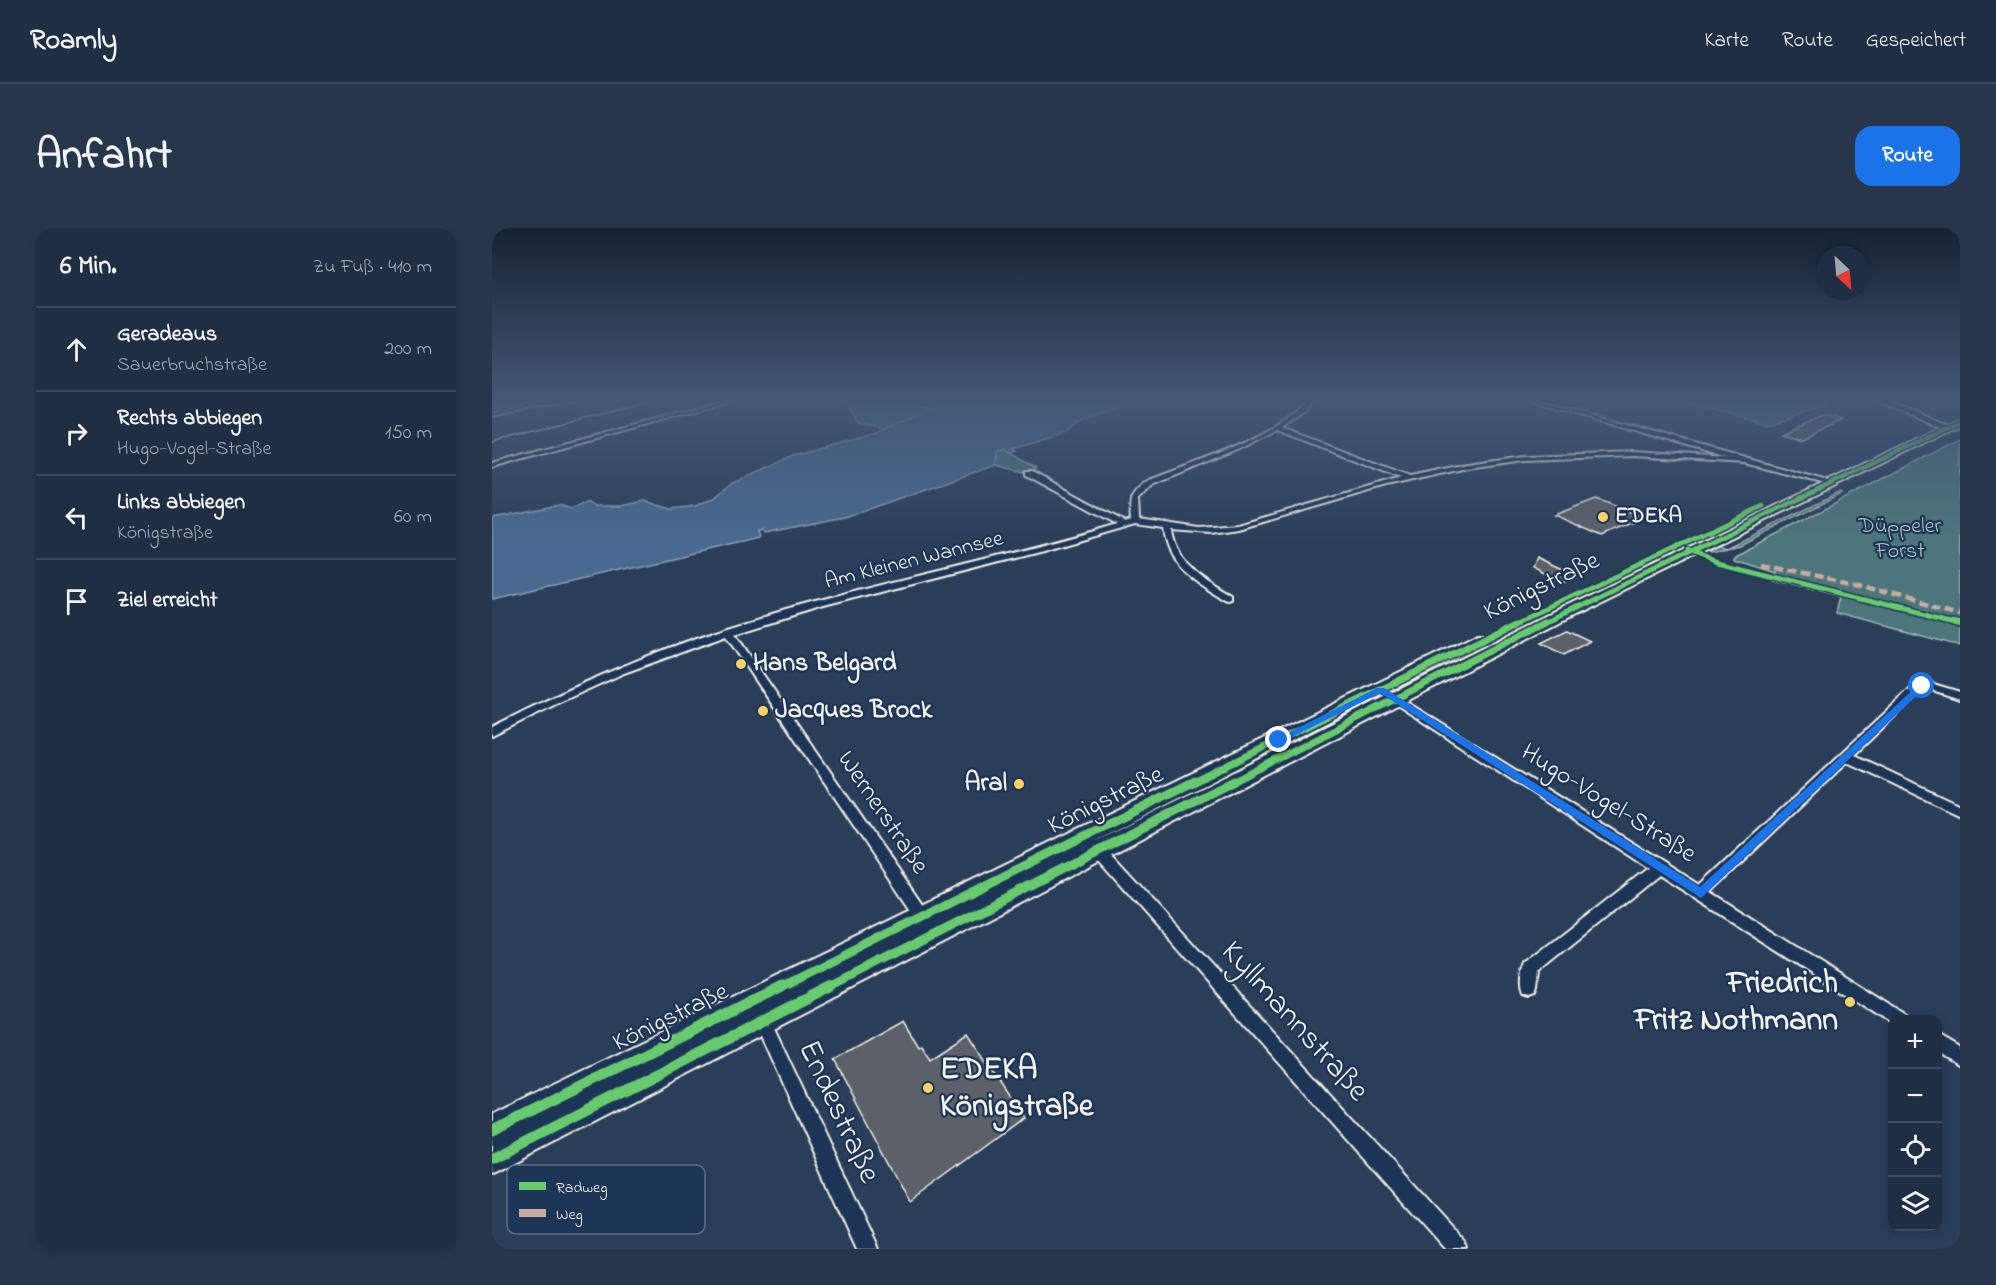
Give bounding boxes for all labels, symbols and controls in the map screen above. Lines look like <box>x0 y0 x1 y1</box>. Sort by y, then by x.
text: Roamly <box>30 21 117 62</box>
text: Karte <box>1704 26 1749 56</box>
text: Route <box>1782 26 1833 56</box>
text: Gespeichert <box>1866 26 1966 56</box>
text: Anfahrt <box>36 126 172 187</box>
button: Route <box>1855 126 1960 186</box>
north arrow <box>1816 246 1870 300</box>
text: 6 Min. <box>60 248 117 286</box>
text: Zu Fuß · 410 m <box>313 253 432 282</box>
text: Geradeaus <box>117 319 217 351</box>
icon: ahead <box>60 333 93 366</box>
text: 200 m <box>384 335 432 364</box>
text: Sauerbruchstraße <box>117 351 267 380</box>
text: Rechts abbiegen <box>117 403 262 435</box>
icon: right <box>60 417 93 450</box>
text: 150 m <box>385 419 432 448</box>
text: Hugo-Vogel-Straße <box>117 435 272 464</box>
text: Links abbiegen <box>117 487 245 519</box>
icon: left <box>60 501 93 534</box>
place label: EDEKA <box>1615 501 1682 533</box>
text: 60 m <box>394 503 432 532</box>
marker: EDEKA <box>1596 510 1610 524</box>
park label: Düppeler Forst <box>1858 511 1942 568</box>
text: Königstraße <box>117 519 213 548</box>
street label: Am Kleinen Wannsee <box>821 523 1007 599</box>
street label: Königstraße <box>1478 542 1607 631</box>
icon: arrive <box>60 585 93 618</box>
text: Ziel erreicht <box>117 585 217 617</box>
place label: Hans Belgard <box>753 645 897 684</box>
marker: Hans Belgard <box>734 657 748 671</box>
route start <box>1908 672 1934 698</box>
place label: Jacques Brock <box>775 692 933 730</box>
marker: Jacques Brock <box>756 704 770 718</box>
route end <box>1265 726 1291 752</box>
street label: Hugo-Vogel-Straße <box>1513 735 1704 874</box>
street label: Wernerstraße <box>827 744 938 883</box>
street label: Königstraße <box>1042 756 1171 845</box>
place label: Aral <box>965 765 1007 803</box>
marker: Aral <box>1012 777 1026 791</box>
street label: Kyllmannstraße <box>1209 931 1380 1114</box>
place label: Friedrich Fritz Nothmann <box>1632 961 1838 1045</box>
street label: Königstraße <box>607 973 736 1062</box>
marker: Friedrich Fritz Nothmann <box>1843 995 1857 1009</box>
map controls <box>1888 1015 1942 1231</box>
button: + <box>1888 1015 1942 1069</box>
street label: Endestraße <box>784 1033 892 1192</box>
place label: EDEKA Königstraße <box>940 1047 1095 1132</box>
button: − <box>1888 1069 1942 1123</box>
marker: EDEKA Königstraße <box>921 1081 935 1095</box>
button: locate <box>1888 1123 1942 1177</box>
legend <box>507 1165 705 1234</box>
text: Radweg <box>556 1176 607 1200</box>
button: layers <box>1888 1177 1942 1231</box>
text: Weg <box>556 1203 583 1227</box>

